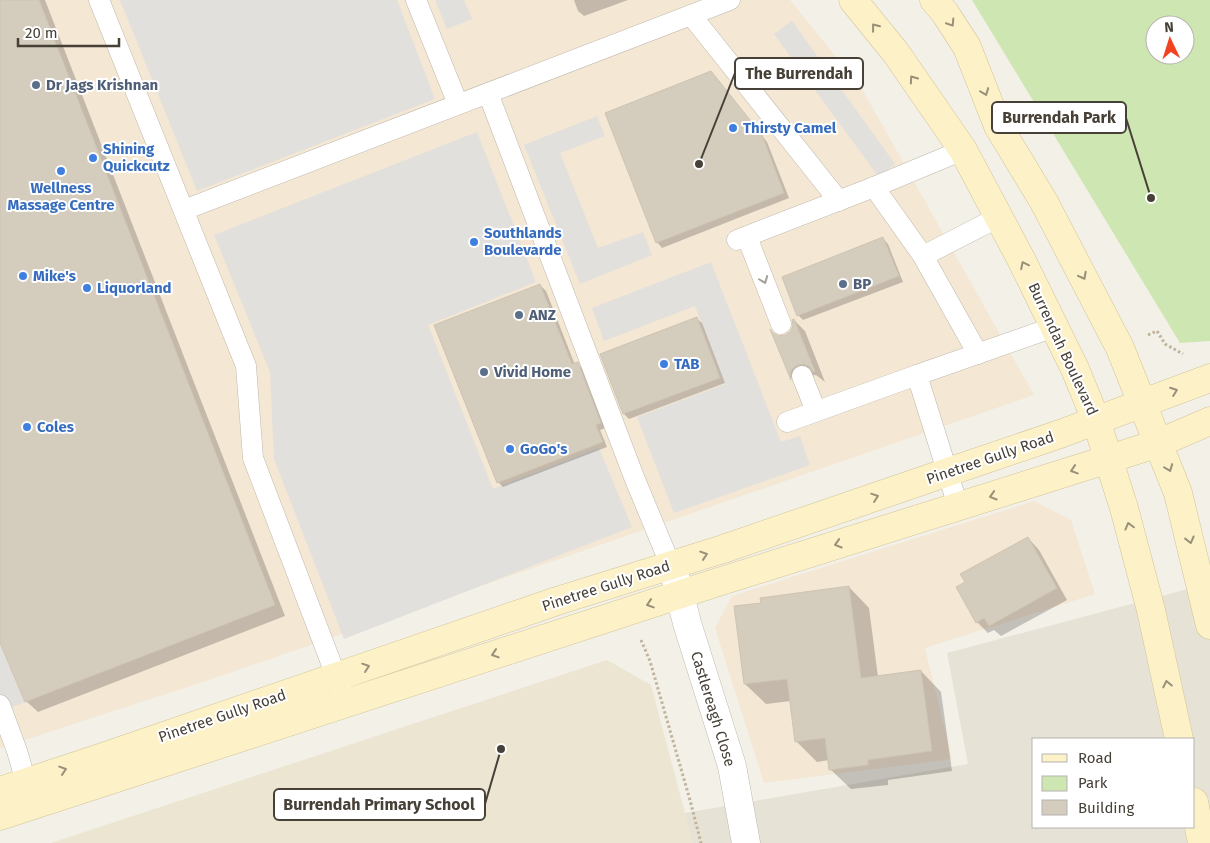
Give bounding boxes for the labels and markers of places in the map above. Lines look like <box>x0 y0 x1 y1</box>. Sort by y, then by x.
callout: The Burrendah <box>735 58 863 89</box>
place label: Dr Jags Krishnan <box>46 76 158 94</box>
marker: Dr Jags Krishnan <box>30 79 42 91</box>
callout: Burrendah Park <box>992 102 1126 133</box>
place label: Thirsty Camel <box>743 119 837 137</box>
marker: Thirsty Camel <box>727 122 739 134</box>
place label: Shining Quickcutz <box>103 140 170 175</box>
marker: Shining Quickcutz <box>87 152 99 164</box>
marker: Wellness Massage Centre <box>55 165 67 177</box>
place label: Wellness Massage Centre <box>8 179 114 214</box>
place label: Southlands Boulevarde <box>484 224 562 259</box>
marker: Southlands Boulevarde <box>468 236 480 248</box>
place label: Mike's <box>33 267 76 285</box>
marker: Mike's <box>17 270 29 282</box>
place label: BP <box>853 275 871 293</box>
marker: BP <box>837 278 849 290</box>
place label: Liquorland <box>97 279 172 297</box>
marker: Liquorland <box>81 282 93 294</box>
place label: ANZ <box>528 306 556 324</box>
marker: ANZ <box>513 309 525 321</box>
place label: TAB <box>674 355 699 373</box>
marker: TAB <box>658 358 670 370</box>
place label: Vivid Home <box>493 363 571 381</box>
marker: Vivid Home <box>478 366 490 378</box>
place label: Coles <box>37 418 74 436</box>
marker: Coles <box>21 421 33 433</box>
place label: GoGo's <box>520 440 567 458</box>
marker: GoGo's <box>504 443 516 455</box>
callout: Burrendah Primary School <box>274 789 485 820</box>

